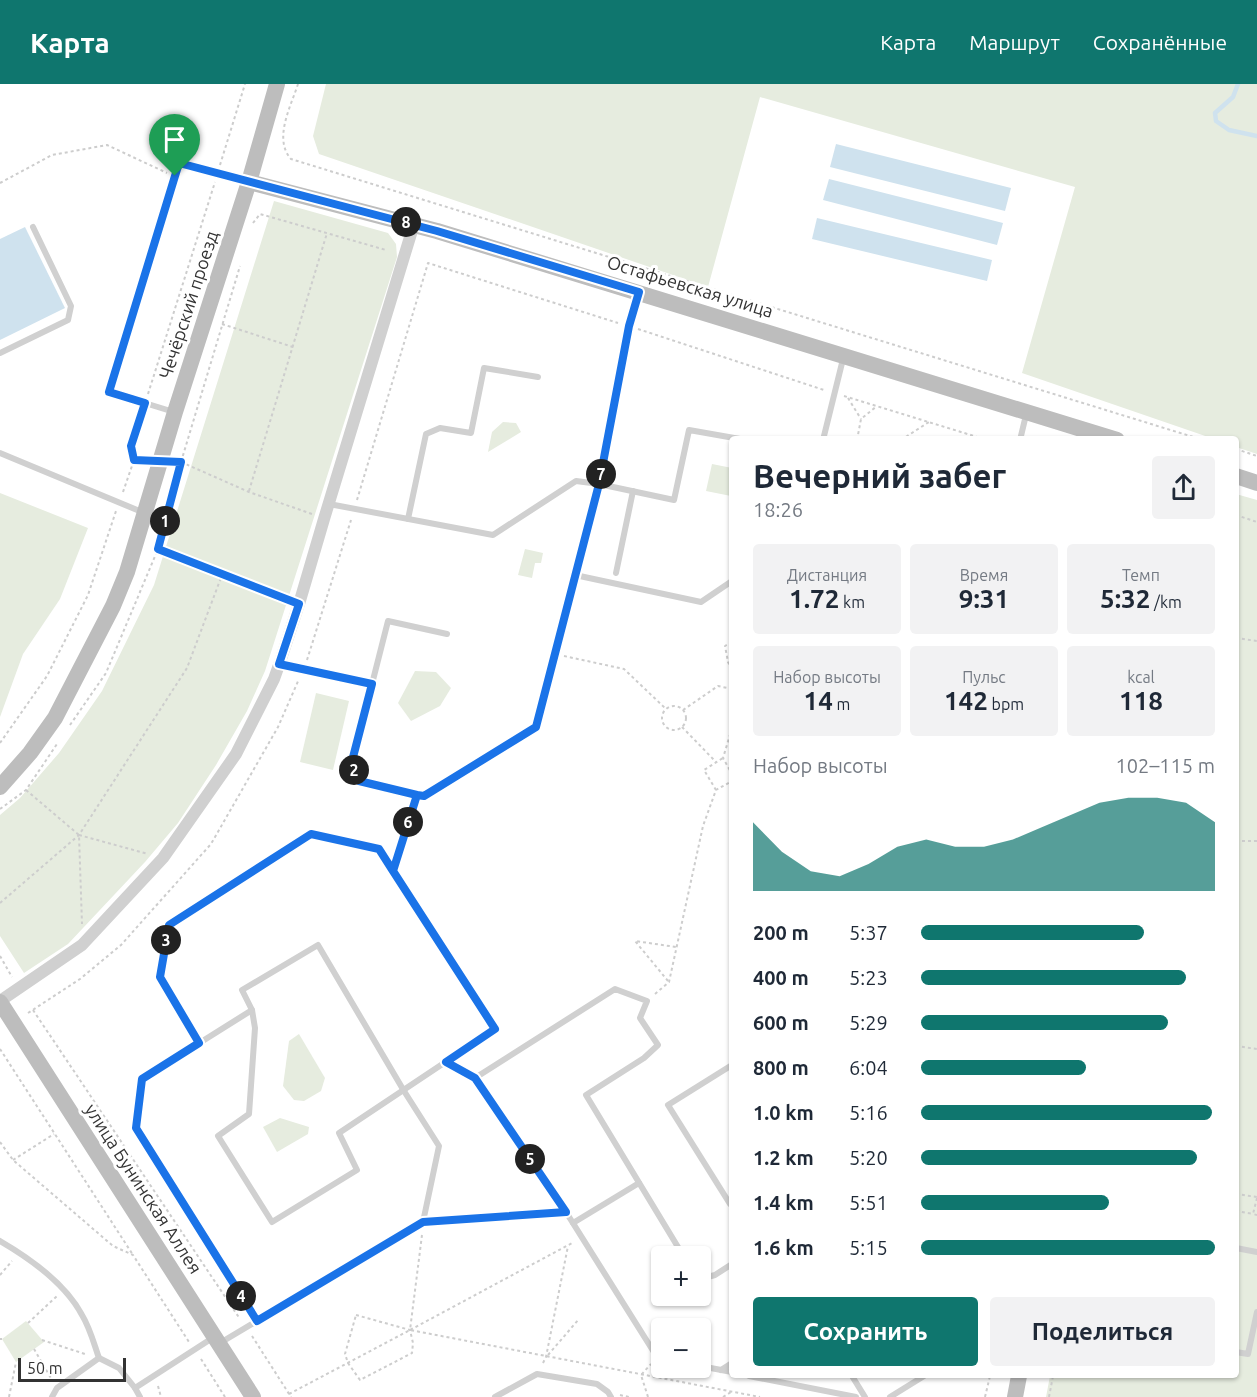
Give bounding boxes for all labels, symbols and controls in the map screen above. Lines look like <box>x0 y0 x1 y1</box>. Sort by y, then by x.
text: Карта <box>30 27 110 58</box>
text: Карта <box>880 30 936 54</box>
text: Маршрут <box>969 30 1060 54</box>
text: Сохранённые <box>1093 30 1227 54</box>
pin <box>149 114 200 176</box>
icon: arrive <box>158 123 191 156</box>
pin: 8 <box>391 207 421 237</box>
text: 8 <box>401 213 411 231</box>
street label: Чечёрский проезд <box>155 228 222 381</box>
street label: Остафьевская улица <box>605 251 776 321</box>
button: share <box>1152 456 1215 519</box>
text: Вечерний забег <box>753 457 1006 494</box>
pin: 7 <box>586 459 616 489</box>
text: 7 <box>596 465 606 483</box>
text: 18:26 <box>753 498 803 521</box>
pin: 1 <box>150 506 180 536</box>
text: 1 <box>160 512 170 530</box>
text: Дистанция <box>787 566 867 584</box>
text: Время <box>960 566 1008 584</box>
text: Темп <box>1122 566 1160 584</box>
text: 1.72 <box>789 584 839 613</box>
text: 9:31 <box>959 584 1009 613</box>
text: 5:32 <box>1100 584 1150 613</box>
text: km <box>839 593 865 611</box>
text: /km <box>1150 593 1182 611</box>
text: Набор высоты <box>773 668 881 686</box>
text: Пульс <box>962 668 1006 686</box>
text: kcal <box>1127 668 1155 686</box>
text: 14 <box>804 686 833 715</box>
text: 142 <box>944 686 988 715</box>
text: 118 <box>1119 686 1163 715</box>
text: m <box>833 695 850 713</box>
text: bpm <box>988 695 1024 713</box>
text: Набор высоты <box>753 754 888 777</box>
text: 102–115 m <box>1116 754 1215 777</box>
pin: 2 <box>339 755 369 785</box>
text: 2 <box>349 761 359 779</box>
pin: 6 <box>393 807 423 837</box>
text: 6 <box>403 813 413 831</box>
text: 200 m <box>753 921 809 944</box>
text: 5:37 <box>849 921 888 944</box>
pin: 3 <box>151 925 181 955</box>
text: 3 <box>161 931 171 949</box>
text: 400 m <box>753 966 809 989</box>
text: 5:23 <box>849 966 888 989</box>
text: 600 m <box>753 1011 809 1034</box>
text: 5:29 <box>849 1011 888 1034</box>
text: 800 m <box>753 1056 809 1079</box>
text: 6:04 <box>849 1056 888 1079</box>
street label: улица Бунинская Аллея <box>81 1100 206 1277</box>
text: 1.0 km <box>753 1101 814 1124</box>
text: 5:16 <box>849 1101 888 1124</box>
pin: 5 <box>515 1144 545 1174</box>
text: 1.2 km <box>753 1146 814 1169</box>
text: 5:20 <box>849 1146 888 1169</box>
text: 5 <box>525 1150 535 1168</box>
text: 1.4 km <box>753 1191 814 1214</box>
text: 5:51 <box>849 1191 888 1214</box>
text: 1.6 km <box>753 1236 814 1259</box>
text: 5:15 <box>849 1236 888 1259</box>
map controls <box>651 1246 711 1378</box>
button: + <box>651 1246 711 1306</box>
pin: 4 <box>226 1281 256 1311</box>
text: 4 <box>236 1287 246 1305</box>
button: Сохранить <box>753 1297 978 1366</box>
button: Поделиться <box>990 1297 1215 1366</box>
button: − <box>651 1318 711 1378</box>
scale bar <box>18 1355 126 1382</box>
text: 50 m <box>27 1359 63 1377</box>

